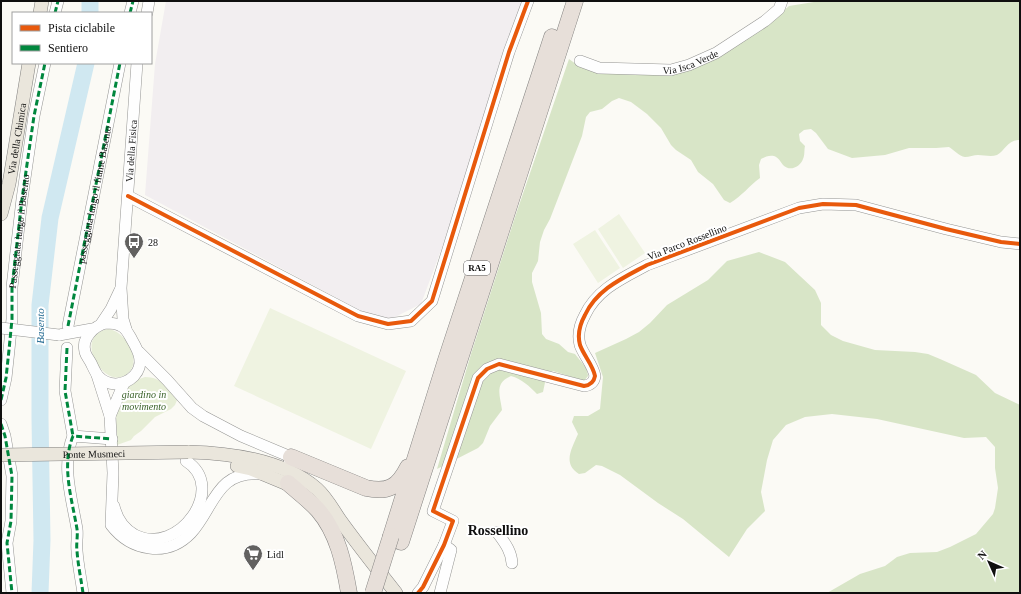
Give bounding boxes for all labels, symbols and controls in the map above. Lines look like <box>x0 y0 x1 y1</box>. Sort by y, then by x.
legend <box>12 12 152 64</box>
text: Pista ciclabile <box>48 21 115 35</box>
text: Sentiero <box>48 41 88 55</box>
street label: Via Isca Verde <box>662 47 720 76</box>
street label: Via della Chimica <box>5 102 28 175</box>
street label: Via della Fisica <box>123 119 138 182</box>
street label: passeggiata lungo il fiume Basento <box>75 125 113 264</box>
street label: Passeggiata lungo il Basento <box>6 173 31 289</box>
street label: Via Parco Rossellino <box>646 222 728 262</box>
bus stop icon: 28 <box>123 231 145 259</box>
place label: 28 <box>148 237 158 248</box>
road number: RA5 <box>464 261 490 275</box>
water label: Basento <box>34 308 46 344</box>
park label: giardino in movimento <box>122 389 166 412</box>
street label: Ponte Musmeci <box>63 448 126 460</box>
district label: Rossellino <box>468 523 528 538</box>
north arrow <box>969 542 1009 582</box>
supermarket icon: Lidl <box>242 543 264 571</box>
text: N <box>975 548 989 562</box>
place label: Lidl <box>267 549 284 560</box>

